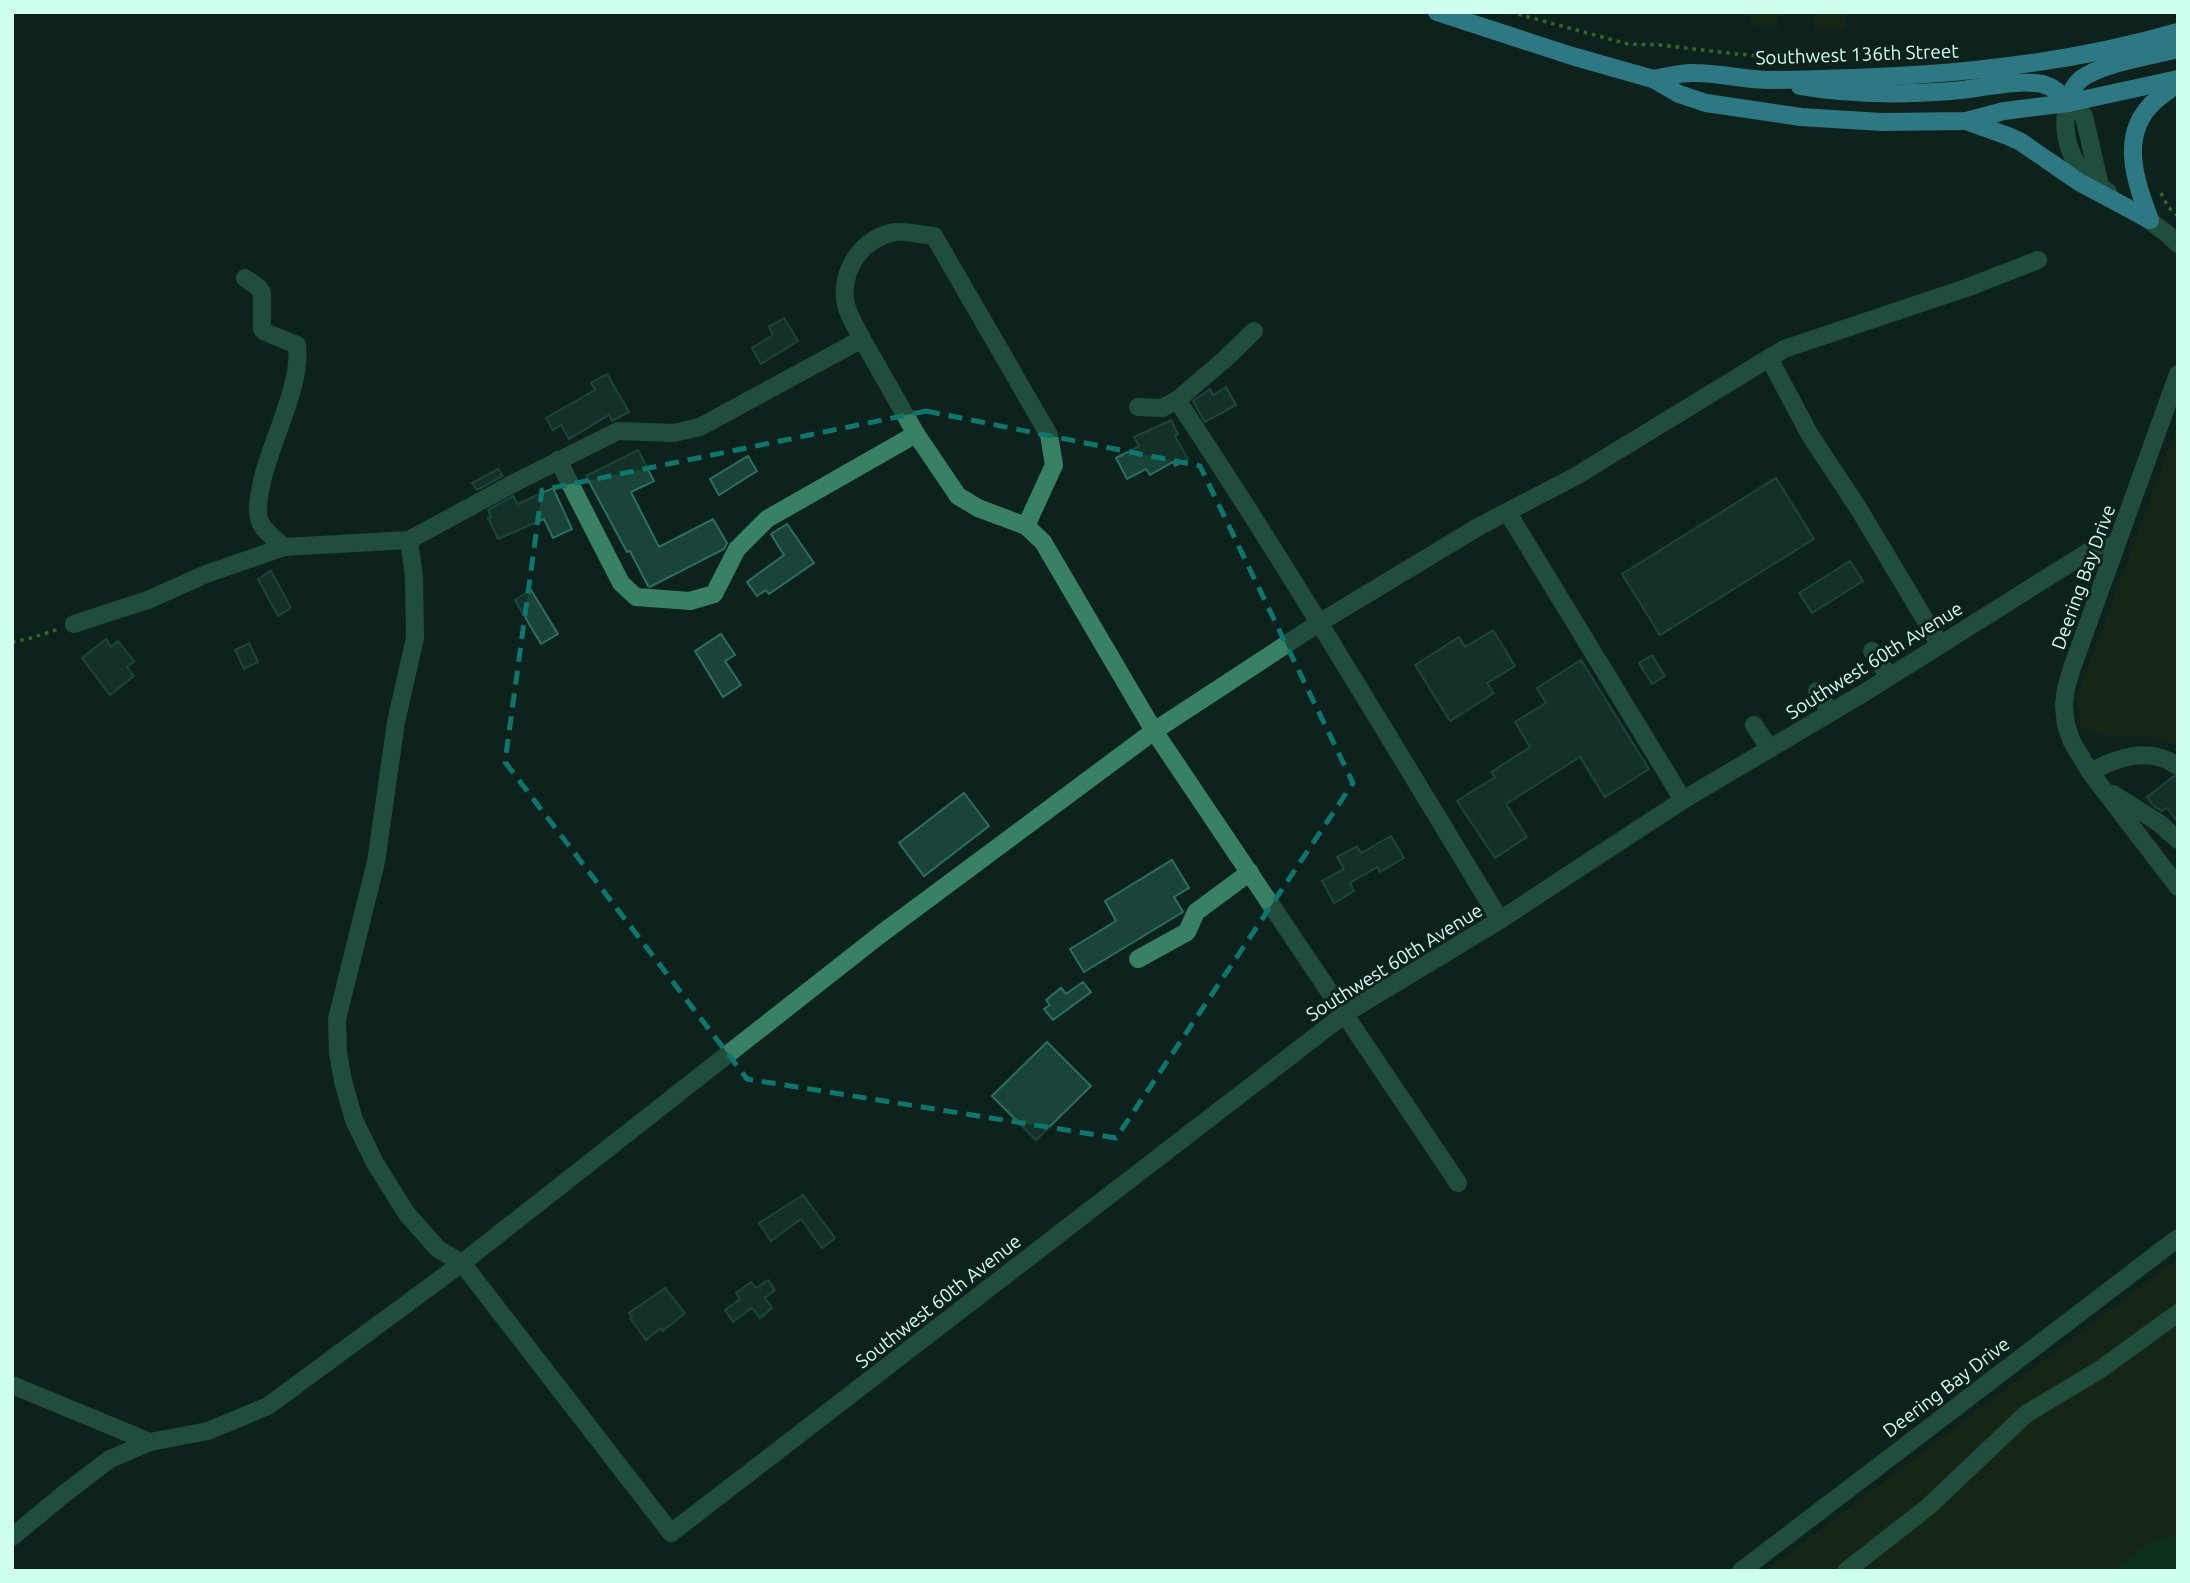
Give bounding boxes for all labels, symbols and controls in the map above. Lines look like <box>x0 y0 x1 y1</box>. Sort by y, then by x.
street label: Southwest 136th Street <box>1755 39 1960 69</box>
street label: Deering Bay Drive <box>2047 502 2119 652</box>
street label: Southwest 60th Avenue <box>1782 597 1966 723</box>
street label: Southwest 60th Avenue <box>1302 899 1486 1025</box>
street label: Southwest 60th Avenue <box>851 1230 1025 1372</box>
street label: Deering Bay Drive <box>1878 1332 2014 1442</box>

